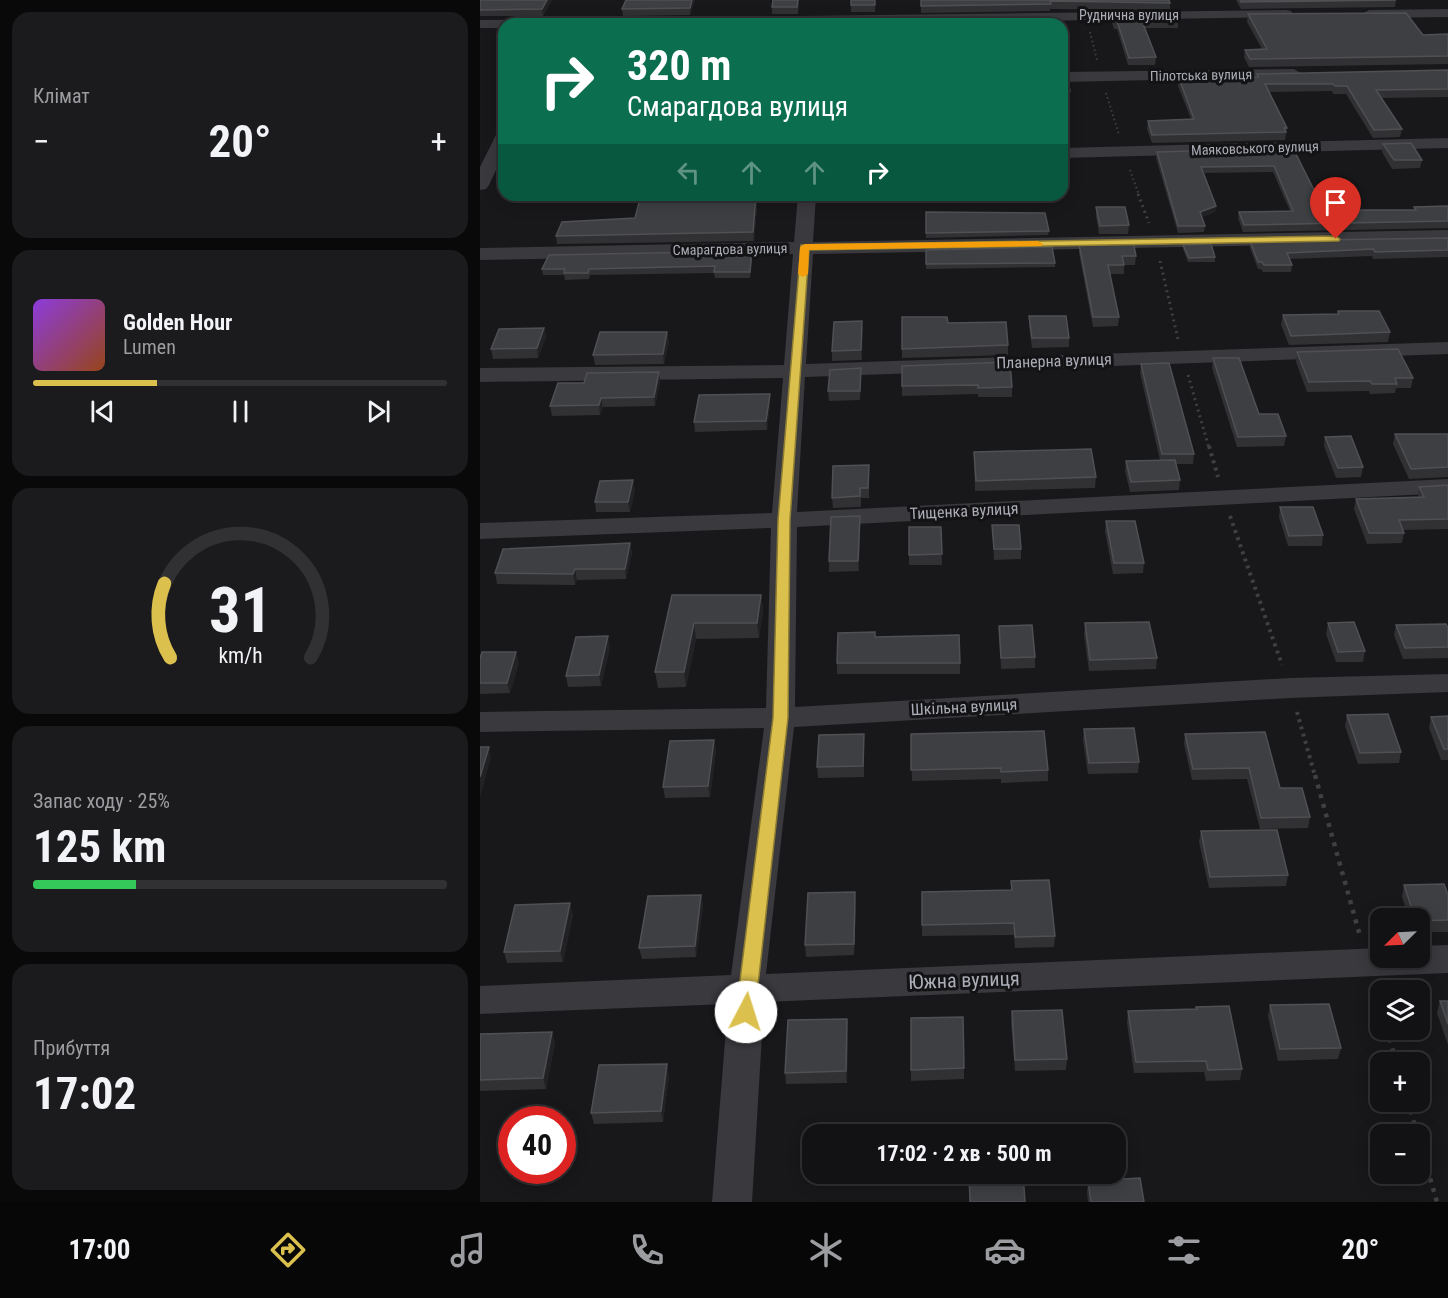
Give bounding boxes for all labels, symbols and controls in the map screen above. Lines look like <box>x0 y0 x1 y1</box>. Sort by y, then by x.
street label: Руднична вулиця <box>1079 7 1179 23</box>
text: 320 m <box>627 41 732 90</box>
icon: right <box>528 42 606 120</box>
street label: Пілотська вулиця <box>1150 66 1252 84</box>
text: Клімат <box>33 84 90 108</box>
text: Смарагдова вулиця <box>627 91 848 123</box>
text: 20° <box>209 115 272 168</box>
text: − <box>33 122 50 161</box>
text: + <box>431 122 447 161</box>
street label: Маяковського вулиця <box>1191 138 1319 158</box>
icon: left <box>672 156 705 189</box>
icon: ahead <box>735 156 768 189</box>
icon: ahead <box>798 156 831 189</box>
icon: right <box>861 156 894 189</box>
pin <box>1310 177 1361 239</box>
icon: arrive <box>1319 186 1352 219</box>
street label: Смарагдова вулиця <box>673 240 787 258</box>
text: Golden Hour <box>123 310 232 335</box>
text: Lumen <box>123 335 176 359</box>
street label: Планерна вулиця <box>996 349 1112 373</box>
icon: previous <box>86 395 119 428</box>
icon: pause <box>224 395 257 428</box>
icon: next <box>362 395 395 428</box>
street label: Тищенка вулиця <box>909 499 1019 523</box>
text: 31 <box>208 574 272 647</box>
text: km/h <box>218 643 262 668</box>
street label: Шкільна вулиця <box>910 695 1018 719</box>
text: Запас ходу · 25% <box>33 789 170 813</box>
text: 125 km <box>33 820 166 873</box>
north arrow <box>1370 908 1430 968</box>
map controls <box>1370 908 1430 1184</box>
street label: Южна вулиця <box>908 966 1020 994</box>
position arrow <box>714 980 778 1044</box>
button: layers <box>1370 980 1430 1040</box>
text: Прибуття <box>33 1036 110 1060</box>
button: + <box>1370 1052 1430 1112</box>
text: 17:02 <box>33 1067 136 1120</box>
speed limit sign: 40 <box>498 1106 576 1184</box>
button: − <box>1370 1124 1430 1184</box>
text: 17:02 · 2 хв · 500 m <box>876 1141 1052 1166</box>
icon: directions <box>267 1229 309 1271</box>
icon: music <box>447 1229 489 1271</box>
icon: phone <box>626 1229 668 1271</box>
icon: climate <box>805 1229 847 1271</box>
icon: car <box>984 1229 1026 1271</box>
icon: filters <box>1163 1229 1205 1271</box>
text: 17:00 <box>69 1234 130 1266</box>
text: 20° <box>1342 1234 1379 1266</box>

